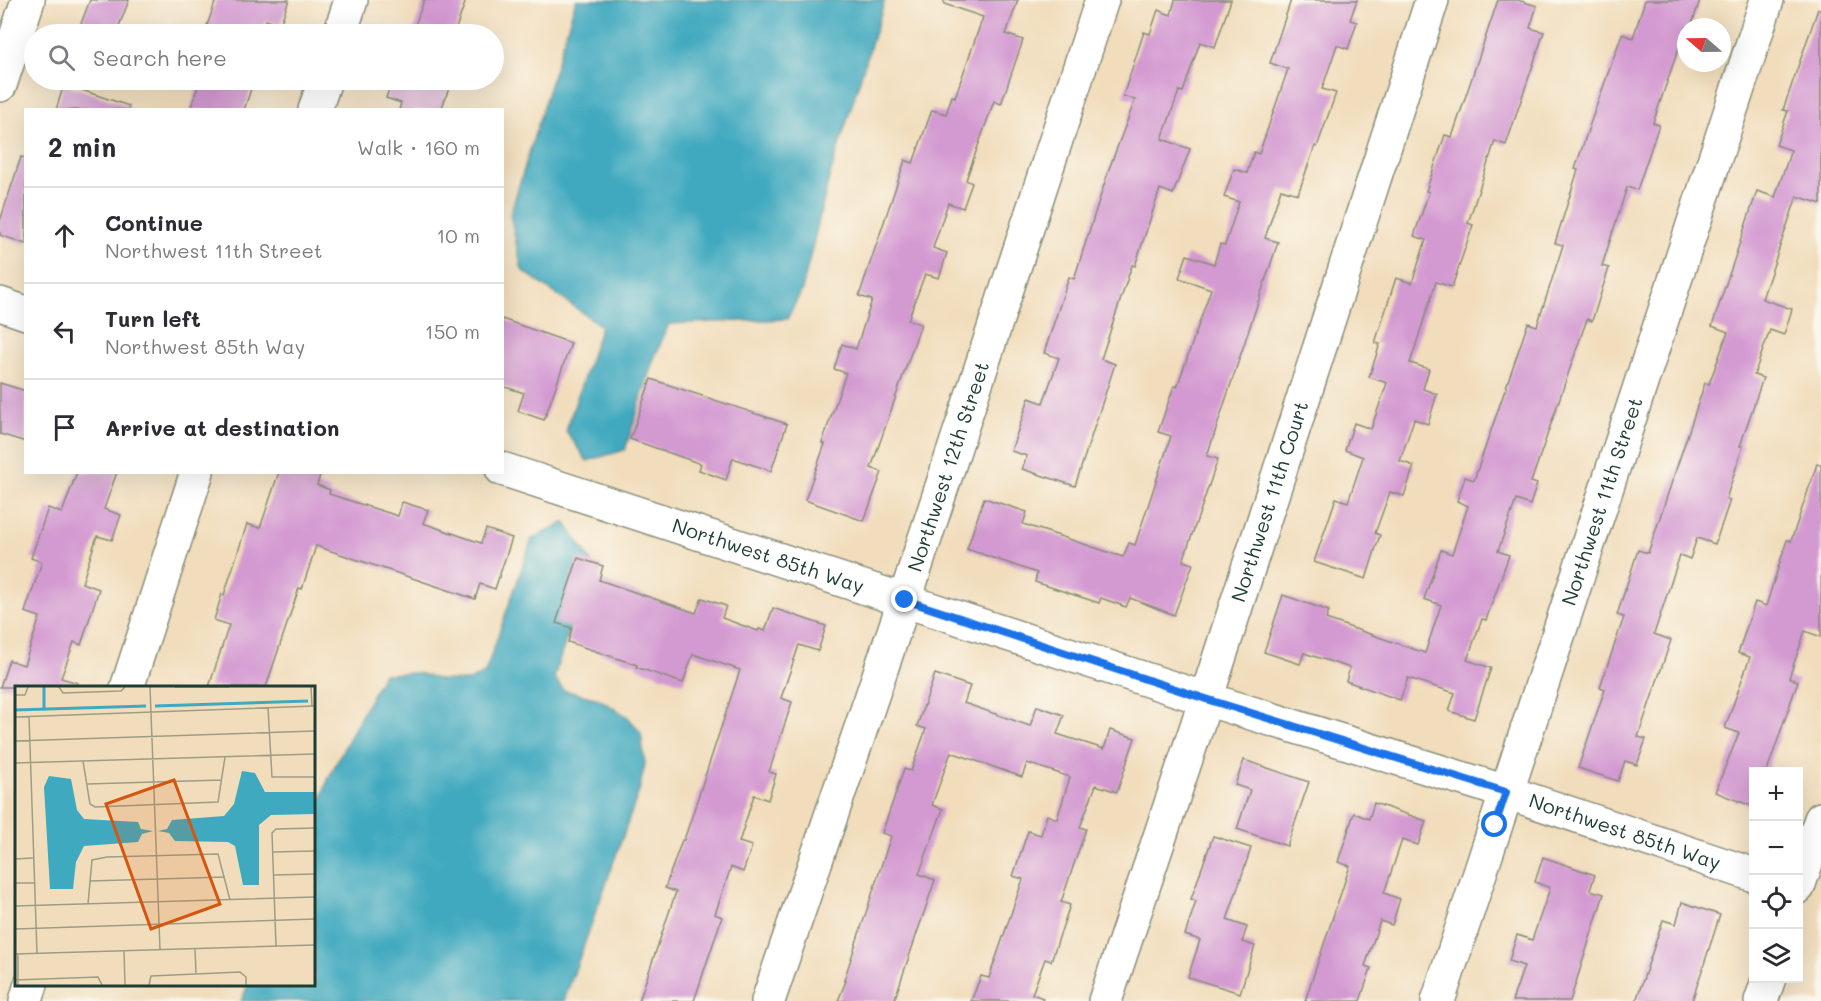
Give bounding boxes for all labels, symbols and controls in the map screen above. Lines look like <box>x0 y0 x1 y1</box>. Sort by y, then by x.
north arrow <box>1677 18 1731 72</box>
search box <box>24 24 504 90</box>
icon: search <box>45 41 78 74</box>
text: Search here <box>93 43 227 72</box>
text: 2 min <box>48 130 116 164</box>
text: Walk · 160 m <box>357 134 480 160</box>
text: Continue <box>105 208 203 237</box>
icon: ahead <box>48 219 81 252</box>
text: 10 m <box>436 222 480 248</box>
text: Northwest 11th Street <box>105 237 323 263</box>
text: Turn left <box>105 304 201 333</box>
icon: left <box>48 315 81 348</box>
text: 150 m <box>425 318 480 344</box>
text: Northwest 85th Way <box>105 333 305 359</box>
street label: Northwest 12th Street <box>901 358 994 575</box>
street label: Northwest 11th Street <box>1555 393 1648 608</box>
street label: Northwest 11th Court <box>1224 397 1314 605</box>
icon: arrive <box>48 411 81 444</box>
text: Arrive at destination <box>105 413 340 442</box>
street label: Northwest 85th Way <box>669 512 868 598</box>
route end <box>891 586 917 612</box>
inset map <box>15 686 315 986</box>
map controls <box>1749 767 1803 983</box>
button: + <box>1749 767 1803 821</box>
street label: Northwest 85th Way <box>1526 787 1724 875</box>
route start <box>1481 811 1507 837</box>
button: − <box>1749 821 1803 875</box>
button: locate <box>1749 875 1803 929</box>
button: layers <box>1749 929 1803 983</box>

